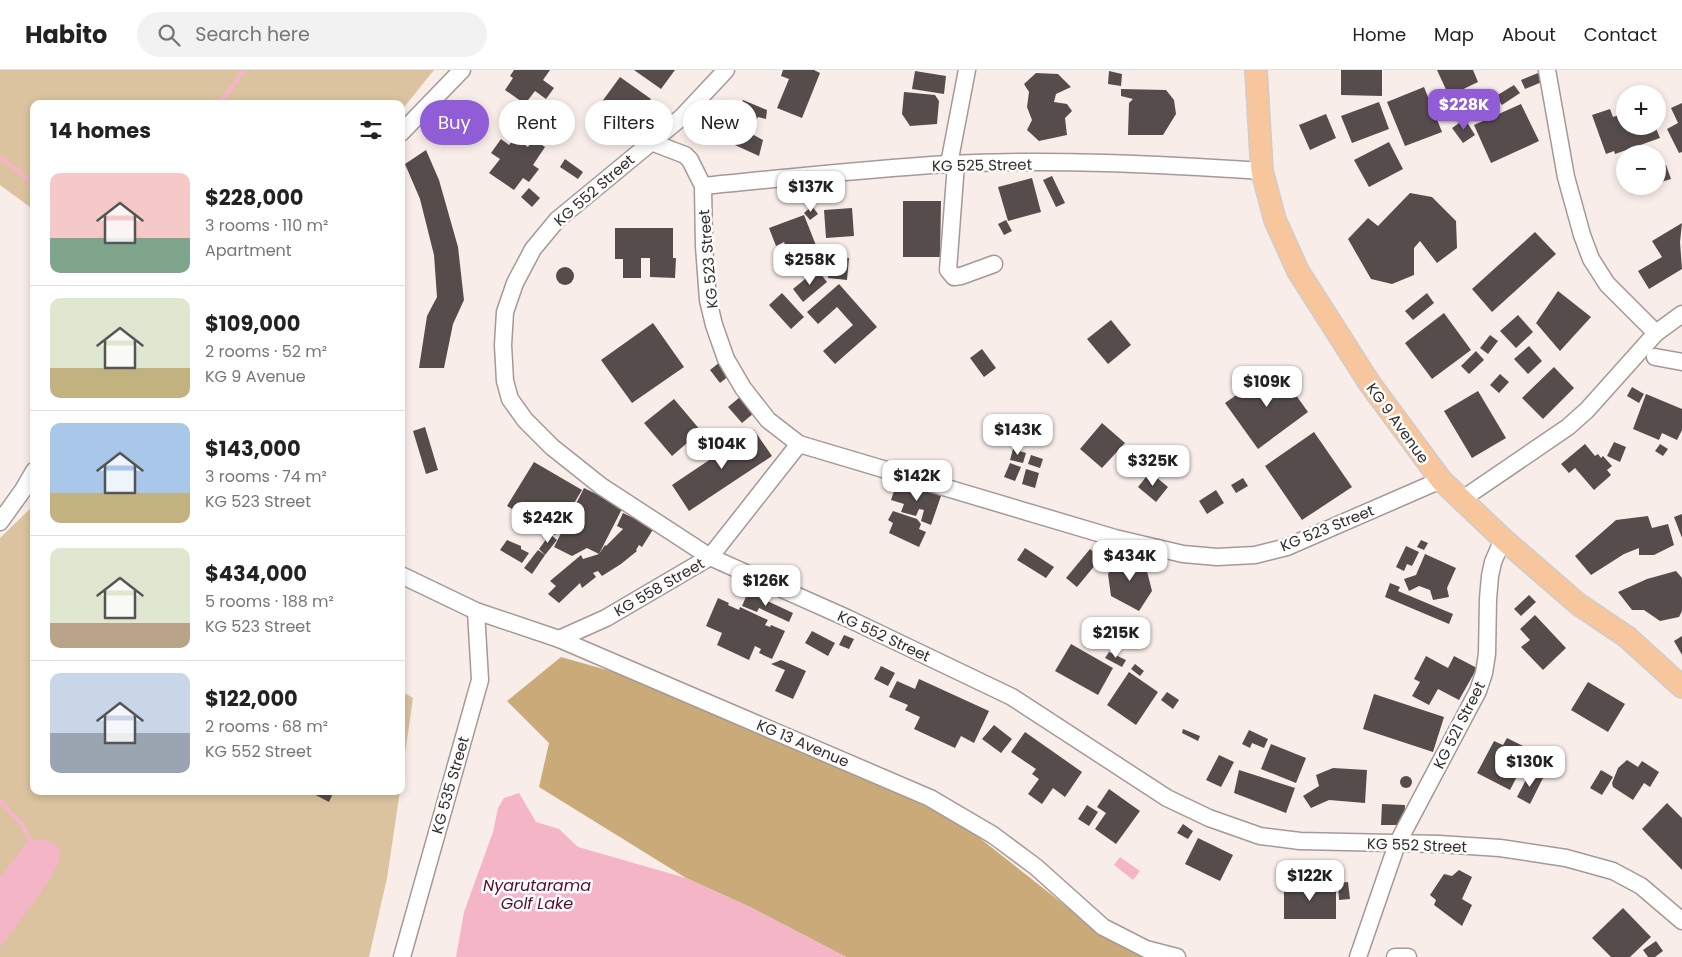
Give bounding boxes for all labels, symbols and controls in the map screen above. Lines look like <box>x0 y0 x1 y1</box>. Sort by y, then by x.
search box <box>137 12 487 57</box>
text: Habito <box>25 18 107 51</box>
icon: search <box>155 21 183 49</box>
text: Search here <box>195 21 310 48</box>
text: Home <box>1352 22 1406 47</box>
text: Map <box>1434 22 1474 47</box>
text: About <box>1502 22 1556 47</box>
text: Contact <box>1584 22 1657 47</box>
map controls <box>1616 85 1666 195</box>
button: + <box>1616 85 1666 135</box>
pin: $228K <box>1429 88 1499 131</box>
text: $228K <box>1439 93 1489 116</box>
chip: Buy <box>420 100 489 145</box>
chip: Rent <box>499 100 575 145</box>
chip: Filters <box>585 100 673 145</box>
chip: New <box>683 100 757 145</box>
text: 14 homes <box>50 116 151 145</box>
icon: filters <box>357 116 385 144</box>
button: − <box>1616 145 1666 195</box>
street label: KG 552 Street <box>549 149 639 231</box>
street label: KG 525 Street <box>932 154 1032 176</box>
pin: $137K <box>776 170 846 213</box>
text: $137K <box>788 175 834 198</box>
text: $228,000 <box>205 183 304 212</box>
icon: home <box>90 193 150 253</box>
street label: KG 523 Street <box>693 209 723 309</box>
text: 3 rooms · 110 m² <box>205 214 328 237</box>
text: Apartment <box>205 239 292 262</box>
pin: $258K <box>775 244 845 286</box>
text: $258K <box>784 248 836 271</box>
text: $109,000 <box>205 309 300 338</box>
icon: home <box>90 318 150 378</box>
text: 2 rooms · 52 m² <box>205 340 327 363</box>
text: KG 9 Avenue <box>205 365 306 388</box>
pin: $109K <box>1232 366 1302 408</box>
text: $109K <box>1243 370 1291 393</box>
street label: KG 9 Avenue <box>1362 379 1434 467</box>
pin: $143K <box>983 414 1053 456</box>
text: $143K <box>994 418 1042 441</box>
pin: $104K <box>687 428 757 470</box>
text: $104K <box>698 432 746 455</box>
text: $143,000 <box>205 434 301 463</box>
icon: home <box>90 443 150 503</box>
pin: $325K <box>1118 444 1188 487</box>
text: $325K <box>1128 449 1178 472</box>
pin: $142K <box>882 460 952 502</box>
text: $142K <box>893 464 941 487</box>
text: 3 rooms · 74 m² <box>205 465 327 488</box>
text: KG 523 Street <box>205 490 311 513</box>
street label: KG 523 Street <box>1277 500 1377 556</box>
pin: $242K <box>513 502 583 544</box>
text: $242K <box>523 506 573 529</box>
pin: $434K <box>1095 540 1165 582</box>
text: $434K <box>1103 544 1157 567</box>
street label: KG 558 Street <box>610 553 708 621</box>
text: $434,000 <box>205 559 307 588</box>
pin: $126K <box>731 564 801 607</box>
icon: home <box>90 568 150 628</box>
text: $126K <box>742 569 790 592</box>
text: 5 rooms · 188 m² <box>205 590 334 613</box>
street label: KG 552 Street <box>834 605 934 667</box>
text: KG 523 Street <box>205 615 311 638</box>
pin: $215K <box>1081 616 1151 659</box>
text: $215K <box>1092 621 1140 644</box>
street label: KG 521 Street <box>1428 678 1490 772</box>
text: $122,000 <box>205 684 298 713</box>
icon: home <box>90 693 150 753</box>
street label: KG 13 Avenue <box>753 714 853 772</box>
text: 2 rooms · 68 m² <box>205 715 328 738</box>
street label: KG 535 Street <box>426 734 474 836</box>
text: KG 552 Street <box>205 740 312 763</box>
pin: $130K <box>1495 746 1565 788</box>
text: $130K <box>1506 750 1554 773</box>
street label: KG 552 Street <box>1367 833 1467 857</box>
pin: $122K <box>1275 860 1345 902</box>
text: $122K <box>1287 864 1333 887</box>
water label: Nyarutarama Golf Lake <box>483 874 591 915</box>

